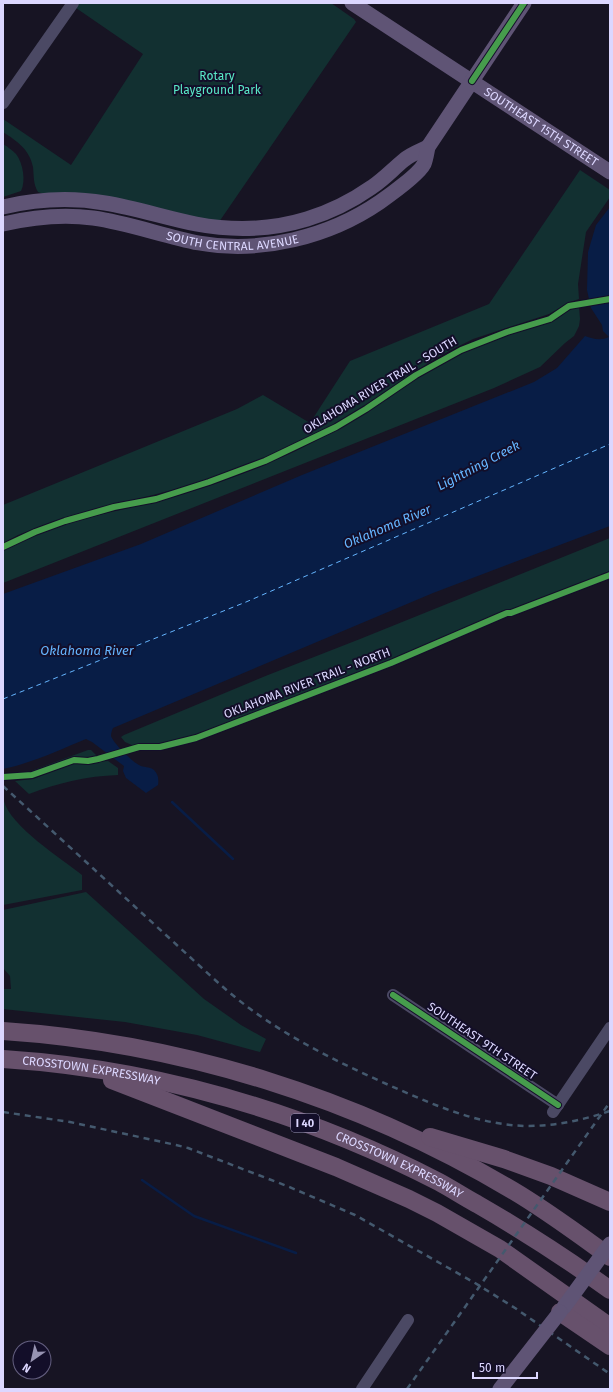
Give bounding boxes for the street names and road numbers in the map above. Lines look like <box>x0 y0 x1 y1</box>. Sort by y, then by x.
street label: SOUTHEAST 15TH STREET <box>481 84 601 170</box>
street label: SOUTH CENTRAL AVENUE <box>165 229 300 253</box>
street label: OKLAHOMA RIVER TRAIL - SOUTH <box>301 334 459 436</box>
street label: OKLAHOMA RIVER TRAIL - NORTH <box>222 645 392 721</box>
street label: SOUTHEAST 9TH STREET <box>425 999 540 1083</box>
street label: CROSSTOWN EXPRESSWAY <box>22 1053 162 1088</box>
road number: I 40 <box>291 1114 319 1132</box>
street label: CROSSTOWN EXPRESSWAY <box>334 1129 466 1202</box>

